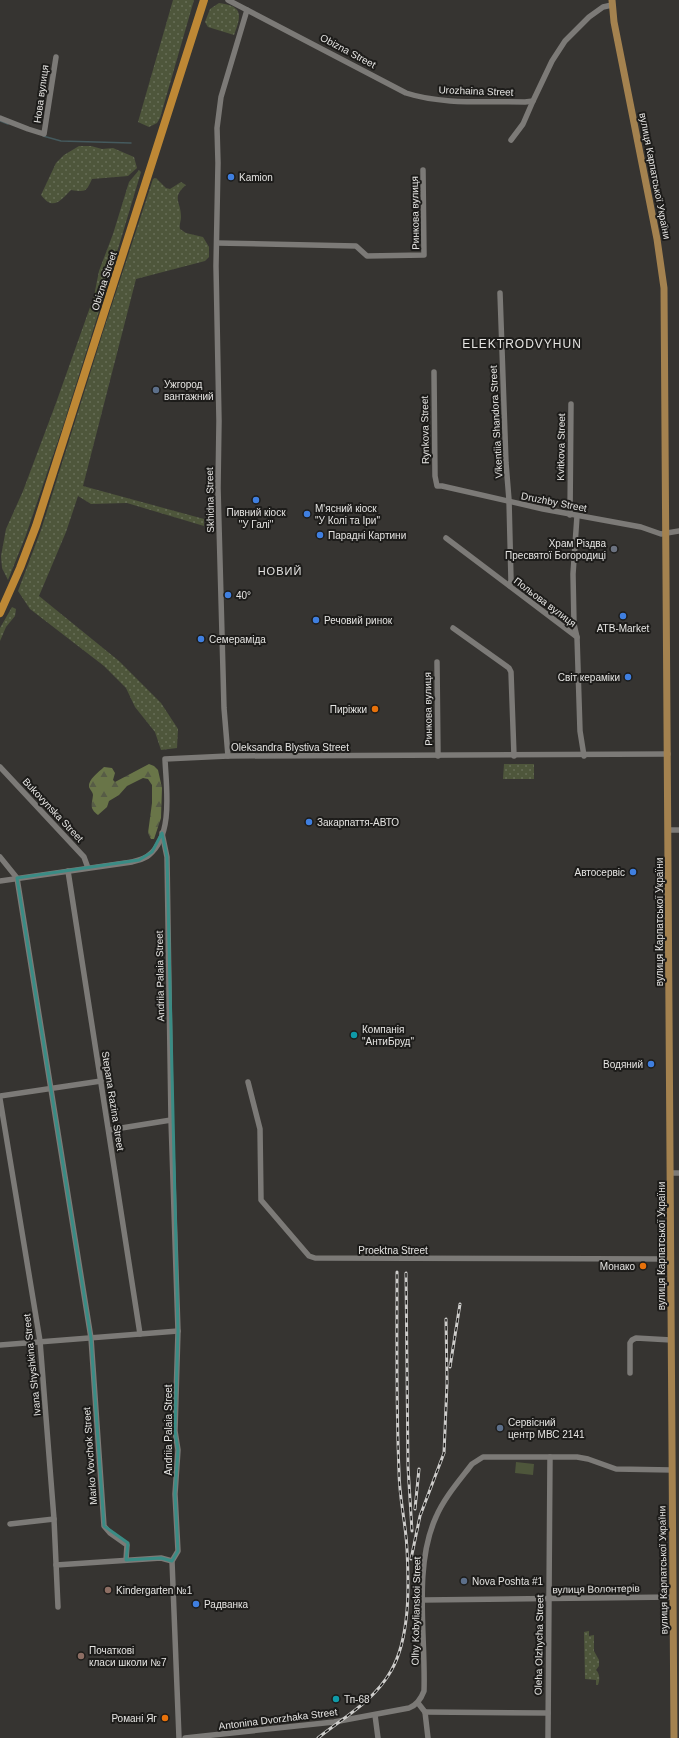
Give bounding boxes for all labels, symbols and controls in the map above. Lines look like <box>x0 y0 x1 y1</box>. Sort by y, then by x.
street label: Obizna Street <box>318 32 378 70</box>
street label: Нова вулиця <box>31 64 51 124</box>
street label: Urozhaina Street <box>438 84 514 98</box>
street label: вулиця Карпатської України <box>637 112 673 240</box>
marker: Kamion <box>226 172 236 182</box>
place label: Kamion <box>239 172 273 183</box>
street label: Ринкова вулиця <box>409 176 421 250</box>
street label: Obizna Street <box>89 250 119 312</box>
district label: ELEKTRODVYHUN <box>462 337 582 351</box>
street label: Vikentiia Shandora Street <box>488 365 504 479</box>
place label: Ужгород вантажний <box>164 379 214 402</box>
marker: Ужгород вантажний <box>151 385 161 395</box>
street label: Rynkova Street <box>419 396 431 464</box>
street label: Kvitkova Street <box>555 413 567 481</box>
street label: Skhidna Street <box>204 467 216 533</box>
street label: Druzhby Street <box>520 490 588 514</box>
marker: Пивний кіоск "У Галі" <box>251 495 261 505</box>
place label: М'ясний кіоск "У Колі та Іри" <box>315 503 380 526</box>
place label: Пивний кіоск "У Галі" <box>226 507 286 530</box>
marker: М'ясний кіоск "У Колі та Іри" <box>302 509 312 519</box>
marker: Парадні Картини <box>315 530 325 540</box>
place label: Парадні Картини <box>328 530 406 541</box>
place label: Храм Різдва Пресвятої Богородиці <box>505 538 606 561</box>
marker: Храм Різдва Пресвятої Богородиці <box>609 544 619 554</box>
district label: НОВИЙ <box>258 565 302 577</box>
street label: Польова вулиця <box>512 575 578 629</box>
marker: 40° <box>223 590 233 600</box>
place label: 40° <box>236 590 251 601</box>
marker: ATB-Market <box>618 611 628 621</box>
marker: Речовий ринок <box>311 615 321 625</box>
place label: Речовий ринок <box>324 615 393 626</box>
place label: ATB-Market <box>597 623 650 634</box>
marker: Семераміда <box>196 634 206 644</box>
place label: Семераміда <box>209 634 266 645</box>
street label: Ринкова вулиця <box>422 672 434 746</box>
place label: Світ кераміки <box>558 672 620 683</box>
marker: Світ кераміки <box>623 672 633 682</box>
place label: Пиріжки <box>330 704 367 715</box>
marker: Пиріжки <box>370 704 380 714</box>
street label: Oleksandra Blystiva Street <box>231 742 349 753</box>
street label: Bukovynska Street <box>21 776 86 844</box>
marker: Закарпаття-АВТО <box>304 817 314 827</box>
place label: Закарпаття-АВТО <box>317 817 399 828</box>
street label: вулиця Карпатської України <box>654 858 665 986</box>
place label: Автосервiс <box>575 867 625 878</box>
marker: Автосервiс <box>628 867 638 877</box>
street label: Andriia Palaia Street <box>154 930 166 1022</box>
place label: Компанія "АнтиБруд" <box>362 1024 414 1047</box>
marker: Компанія "АнтиБруд" <box>349 1030 359 1040</box>
street label: Stepana Razina Street <box>100 1050 126 1152</box>
place label: Водяний <box>603 1059 643 1070</box>
marker: Водяний <box>646 1059 656 1069</box>
street label: вулиця Карпатської України <box>656 1182 667 1310</box>
street label: Proektna Street <box>358 1245 428 1256</box>
place label: Монако <box>600 1261 635 1272</box>
marker: Монако <box>638 1261 648 1271</box>
street label: Ivana Shyshkina Street <box>21 1313 43 1417</box>
street label: Andriia Palaia Street <box>163 1384 174 1476</box>
street label: Marko Vovchok Street <box>81 1407 99 1505</box>
place label: Сервісний центр МВС 2141 <box>508 1417 585 1440</box>
marker: Сервісний центр МВС 2141 <box>495 1423 505 1433</box>
street label: вулиця Карпатської України <box>656 1506 670 1634</box>
street label: Olhy Kobylianskoi Street <box>410 1556 422 1666</box>
marker: Nova Poshta #1 <box>459 1576 469 1586</box>
place label: Nova Poshta #1 <box>472 1576 544 1587</box>
street label: вулиця Волонтерів <box>552 1583 640 1595</box>
marker: Kindergarten №1 <box>103 1585 113 1595</box>
place label: Kindergarten №1 <box>116 1585 193 1596</box>
street label: Oleha Olzhycha Street <box>533 1594 545 1695</box>
marker: Радванка <box>191 1599 201 1609</box>
place label: Радванка <box>204 1599 249 1610</box>
place label: Початкові класи школи №7 <box>89 1645 167 1668</box>
marker: Початкові класи школи №7 <box>76 1651 86 1661</box>
marker: Тп-68 <box>331 1694 341 1704</box>
place label: Тп-68 <box>344 1694 370 1705</box>
street label: Antonina Dvorzhaka Street <box>218 1706 338 1732</box>
place label: Романі Яг <box>111 1713 157 1724</box>
marker: Романі Яг <box>160 1713 170 1723</box>

